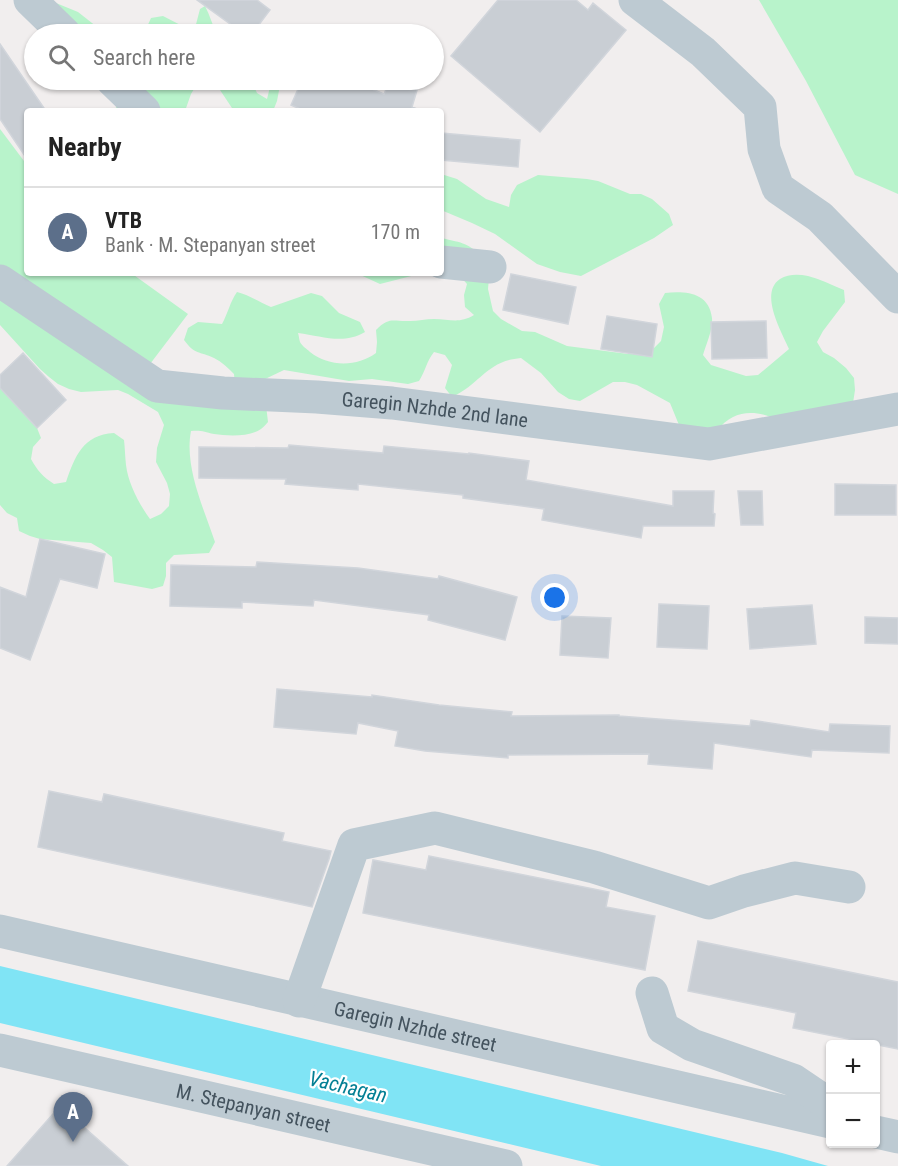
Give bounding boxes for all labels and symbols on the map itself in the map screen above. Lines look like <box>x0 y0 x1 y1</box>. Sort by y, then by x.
street label: Garegin Nzhde 2nd lane <box>341 387 530 432</box>
your location <box>540 583 569 612</box>
street label: Garegin Nzhde street <box>332 996 499 1057</box>
water label: Vachagan <box>307 1066 389 1108</box>
street label: M. Stepanyan street <box>174 1079 333 1137</box>
pin: A <box>54 1092 92 1142</box>

